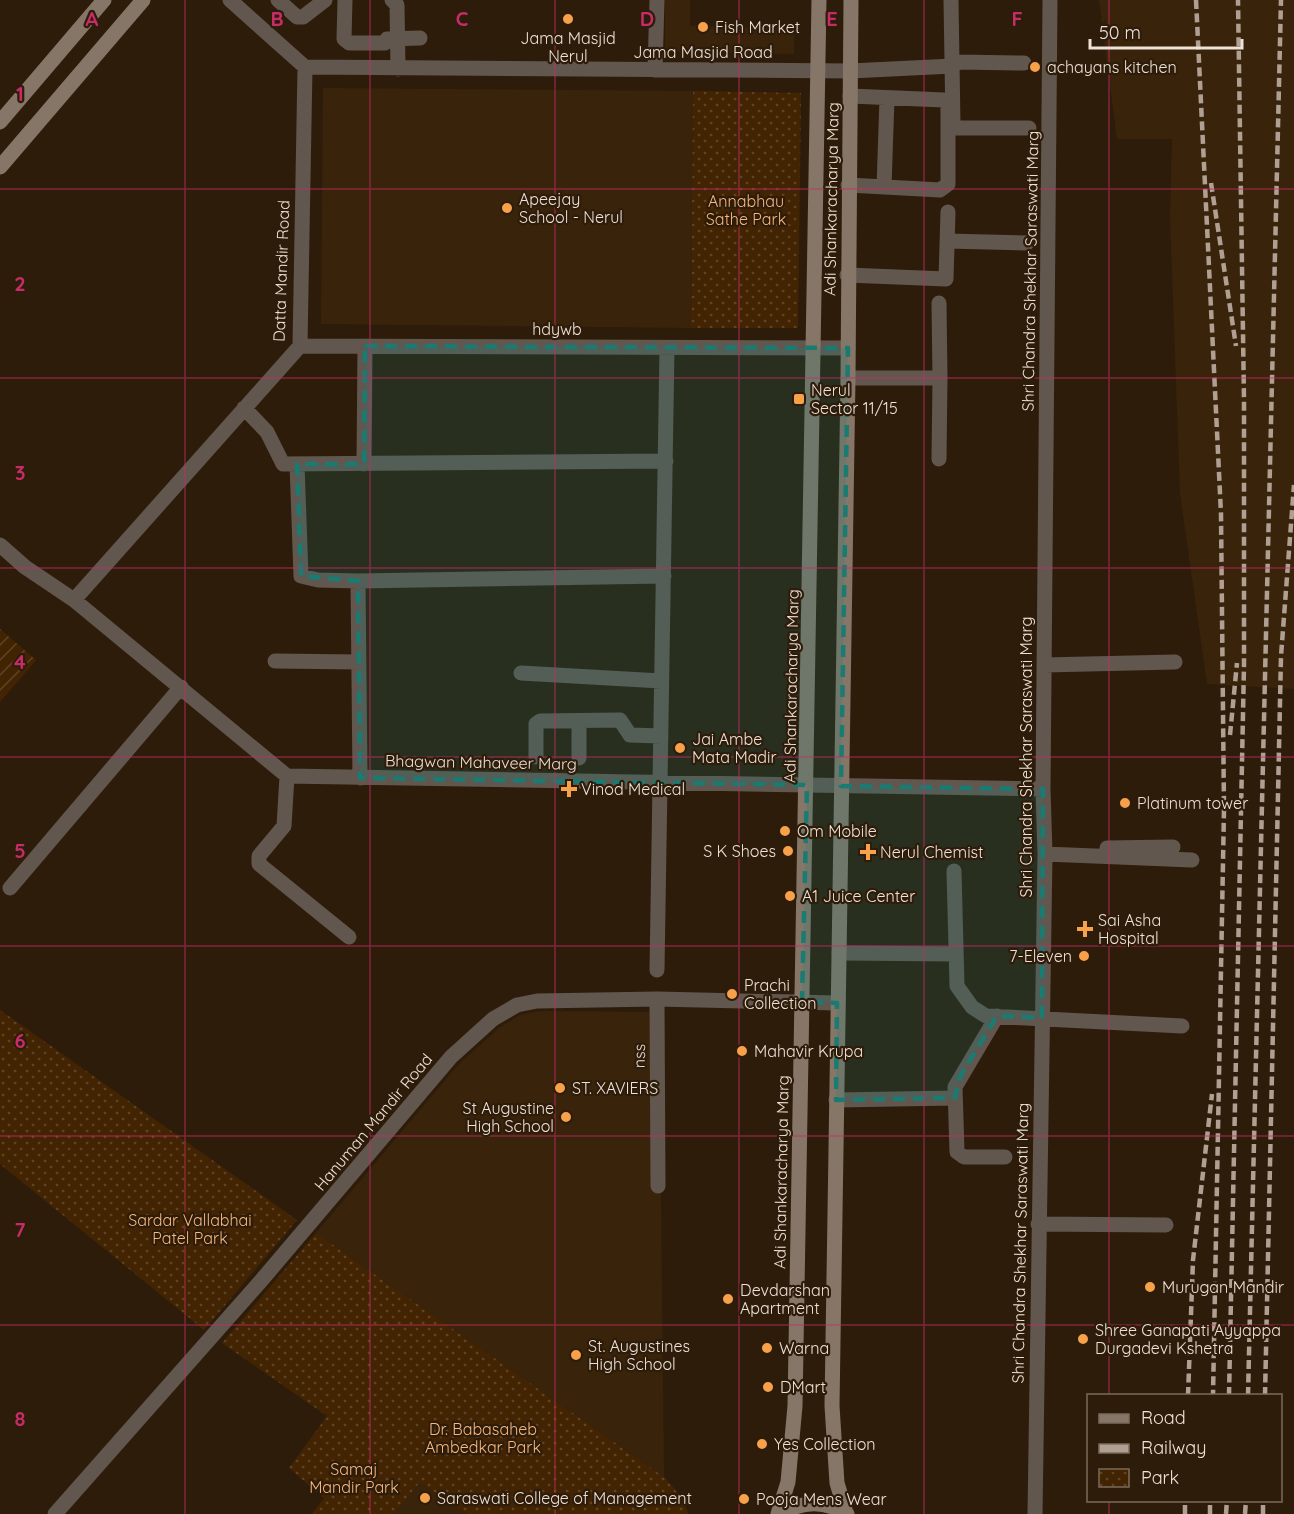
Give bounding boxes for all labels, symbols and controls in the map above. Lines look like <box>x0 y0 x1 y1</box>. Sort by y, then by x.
text: A <box>86 6 99 31</box>
text: B <box>270 6 284 31</box>
text: C <box>456 6 469 31</box>
text: D <box>640 6 654 31</box>
text: E <box>826 6 838 31</box>
text: F <box>1011 6 1023 31</box>
marker: Jama Masjid Nerul <box>561 12 575 26</box>
scale bar <box>1090 12 1242 50</box>
place label: Fish Market <box>715 17 800 37</box>
marker: Fish Market <box>696 20 710 34</box>
text: 50 m <box>1099 21 1141 44</box>
place label: Jama Masjid Nerul <box>520 28 616 66</box>
street label: Jama Masjid Road <box>633 42 773 62</box>
place label: achayans kitchen <box>1047 57 1177 77</box>
marker: achayans kitchen <box>1028 60 1042 74</box>
text: 1 <box>16 81 24 106</box>
street label: Adi Shankaracharya Marg <box>819 102 843 296</box>
street label: Shri Chandra Shekhar Saraswati Marg <box>1018 130 1042 412</box>
place label: Apeejay School - Nerul <box>519 189 623 227</box>
park label: Annabhau Sathe Park <box>706 191 786 229</box>
street label: Datta Mandir Road <box>269 200 293 342</box>
marker: Apeejay School - Nerul <box>500 201 514 215</box>
text: 2 <box>14 271 26 296</box>
street label: hdywb <box>532 319 582 339</box>
place label: Nerul Sector 11/15 <box>811 380 898 418</box>
marker: Nerul Sector 11/15 <box>792 392 806 406</box>
text: 3 <box>15 460 25 485</box>
street label: Adi Shankaracharya Marg <box>779 589 803 783</box>
street label: Shri Chandra Shekhar Saraswati Marg <box>1016 617 1036 897</box>
text: 4 <box>14 649 26 674</box>
place label: Jai Ambe Mata Madir <box>692 729 777 767</box>
marker: Jai Ambe Mata Madir <box>673 741 687 755</box>
street label: Bhagwan Mahaveer Marg <box>385 750 577 774</box>
place label: Vinod Medical <box>581 779 685 799</box>
marker: Vinod Medical <box>562 782 576 796</box>
place label: Platinum tower <box>1137 793 1248 813</box>
marker: Platinum tower <box>1118 796 1132 810</box>
place label: Om Mobile <box>797 821 877 841</box>
marker: Om Mobile <box>778 824 792 838</box>
text: 5 <box>14 838 26 863</box>
place label: S K Shoes <box>703 841 776 861</box>
place label: Nerul Chemist <box>880 842 984 862</box>
marker: S K Shoes <box>781 844 795 858</box>
marker: Nerul Chemist <box>861 845 875 859</box>
place label: A1 Juice Center <box>802 886 915 906</box>
marker: A1 Juice Center <box>783 889 797 903</box>
place label: Sai Asha Hospital <box>1098 910 1161 948</box>
marker: Sai Asha Hospital <box>1076 920 1094 938</box>
place label: 7-Eleven <box>1009 946 1072 966</box>
marker: 7-Eleven <box>1077 949 1091 963</box>
place label: Prachi Collection <box>744 975 816 1013</box>
marker: Prachi Collection <box>725 987 739 1001</box>
text: 6 <box>14 1028 26 1053</box>
place label: Mahavir Krupa <box>754 1041 863 1061</box>
street label: nss <box>629 1044 649 1068</box>
marker: Mahavir Krupa <box>735 1044 749 1058</box>
street label: Hanuman Mandir Road <box>310 1049 436 1195</box>
street label: Adi Shankaracharya Marg <box>769 1075 793 1269</box>
place label: ST. XAVIERS <box>572 1078 658 1098</box>
marker: ST. XAVIERS <box>553 1081 567 1095</box>
place label: St Augustine High School <box>462 1098 554 1136</box>
street label: Shri Chandra Shekhar Saraswati Marg <box>1008 1102 1032 1384</box>
marker: St Augustine High School <box>559 1110 573 1124</box>
park label: Sardar Vallabhai Patel Park <box>128 1210 252 1248</box>
text: 7 <box>15 1217 26 1242</box>
place label: Murugan Mandir <box>1162 1277 1284 1297</box>
place label: Devdarshan Apartment <box>740 1280 830 1318</box>
marker: Murugan Mandir <box>1143 1280 1157 1294</box>
marker: Devdarshan Apartment <box>721 1292 735 1306</box>
place label: Shree Ganapati Ayyappa Durgadevi Kshetra <box>1095 1320 1281 1358</box>
marker: Shree Ganapati Ayyappa Durgadevi Kshetra <box>1076 1332 1090 1346</box>
place label: St. Augustines High School <box>588 1336 690 1374</box>
place label: Warna <box>779 1338 829 1358</box>
marker: Warna <box>760 1341 774 1355</box>
marker: St. Augustines High School <box>569 1348 583 1362</box>
place label: DMart <box>780 1377 826 1397</box>
marker: DMart <box>761 1380 775 1394</box>
legend <box>1087 1394 1282 1502</box>
text: 8 <box>15 1406 26 1431</box>
text: Road <box>1141 1406 1186 1429</box>
park label: Dr. Babasaheb Ambedkar Park <box>425 1419 541 1457</box>
place label: Yes Collection <box>774 1434 876 1454</box>
text: Railway <box>1141 1436 1207 1459</box>
marker: Yes Collection <box>755 1437 769 1451</box>
park label: Samaj Mandir Park <box>309 1459 399 1497</box>
text: Park <box>1141 1466 1179 1489</box>
place label: Saraswati College of Management <box>437 1488 692 1508</box>
place label: Pooja Mens Wear <box>756 1489 887 1509</box>
marker: Saraswati College of Management <box>418 1491 432 1505</box>
marker: Pooja Mens Wear <box>737 1492 751 1506</box>

